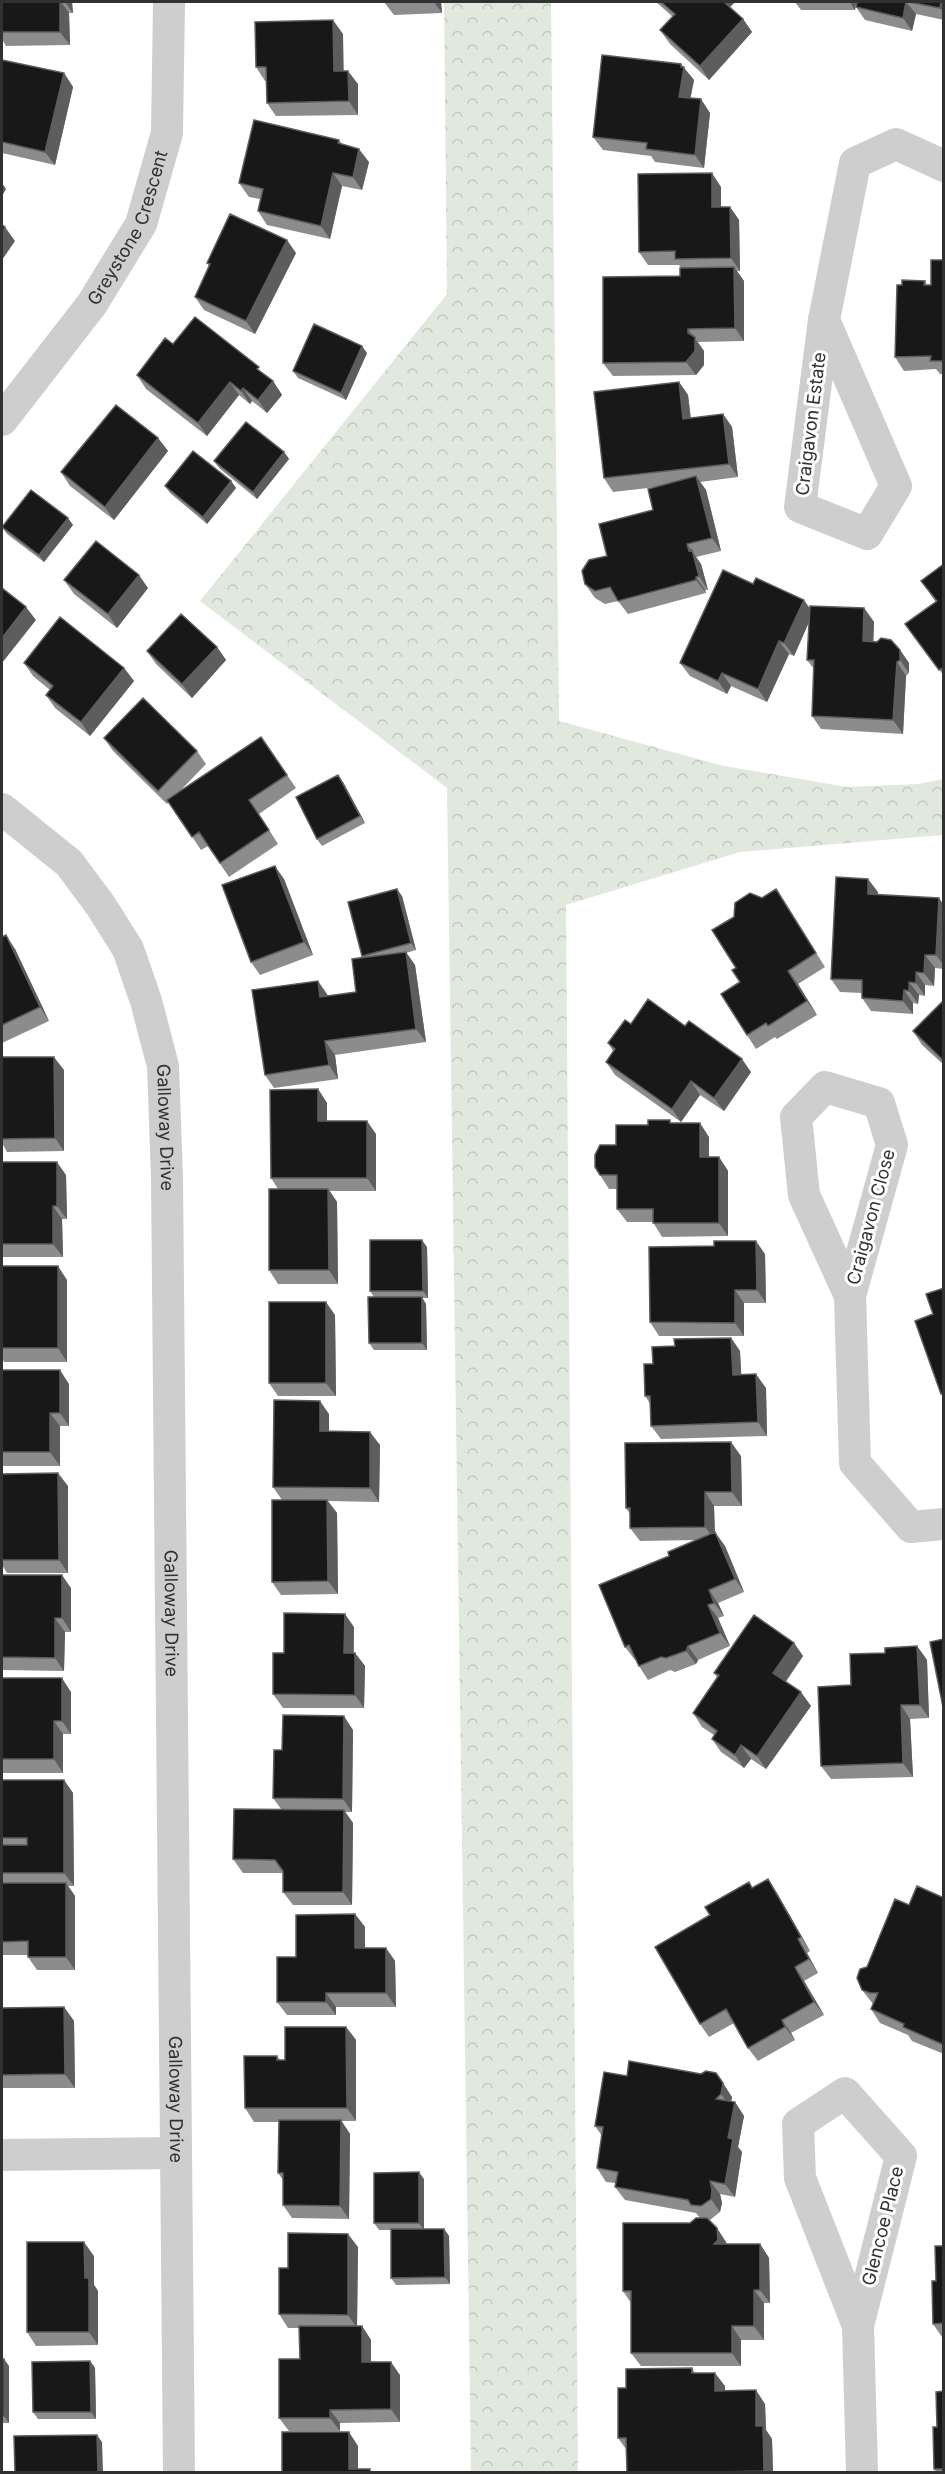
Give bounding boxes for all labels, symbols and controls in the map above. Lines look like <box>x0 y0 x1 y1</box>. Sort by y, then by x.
street label: Greystone Crescent <box>83 148 172 309</box>
street label: Craigavon Estate <box>791 351 830 497</box>
street label: Galloway Drive <box>153 1063 178 1191</box>
street label: Craigavon Close <box>842 1147 899 1287</box>
street label: Galloway Drive <box>160 1550 183 1677</box>
street label: Galloway Drive <box>165 2036 187 2163</box>
street label: Glencoe Place <box>858 2164 907 2288</box>

